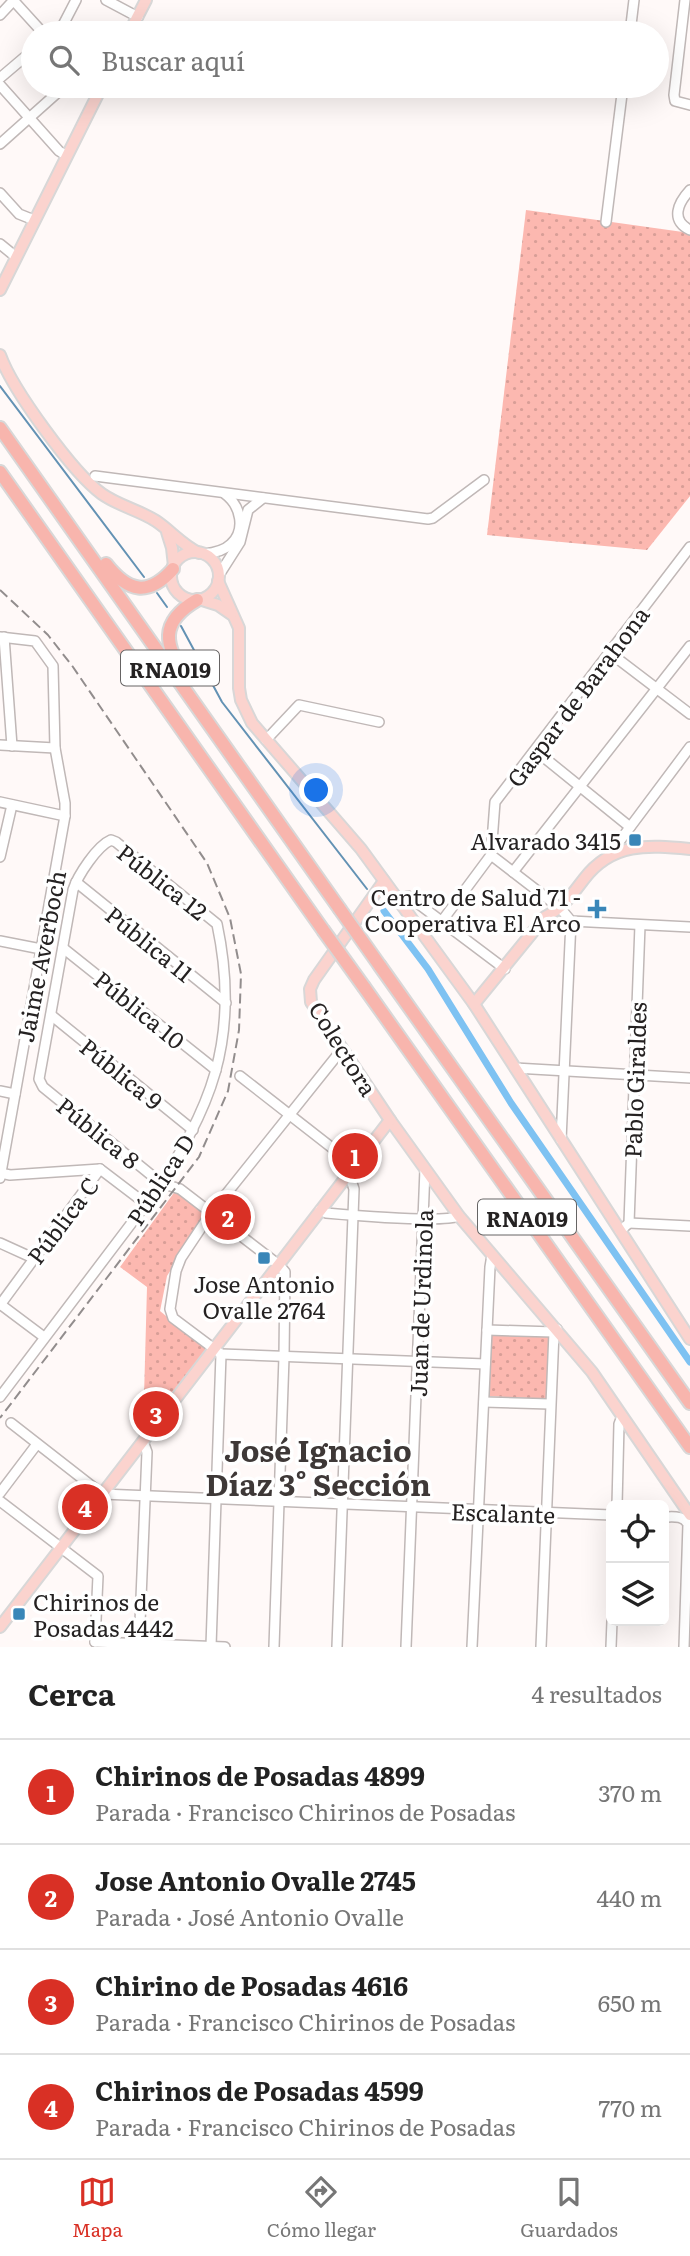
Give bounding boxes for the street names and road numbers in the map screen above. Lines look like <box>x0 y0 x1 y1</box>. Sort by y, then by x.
street label: Gaspar de Barahona <box>498 598 657 794</box>
road number: RNA019 <box>121 650 219 686</box>
street label: Pública 12 <box>111 835 215 927</box>
street label: Jaime Averboch <box>7 867 73 1045</box>
street label: Pública 11 <box>99 897 201 989</box>
street label: Pública 10 <box>87 962 193 1056</box>
street label: Colectora <box>302 994 387 1102</box>
street label: Pablo Giraldes <box>614 1001 654 1159</box>
street label: Pública 9 <box>73 1029 171 1117</box>
street label: Pública 8 <box>50 1088 148 1176</box>
street label: Pública D <box>118 1127 202 1231</box>
street label: Pública C <box>18 1169 106 1271</box>
road number: RNA019 <box>478 1200 576 1234</box>
street label: Juan de Urdinola <box>400 1208 440 1398</box>
street label: Escalante <box>450 1493 556 1531</box>

